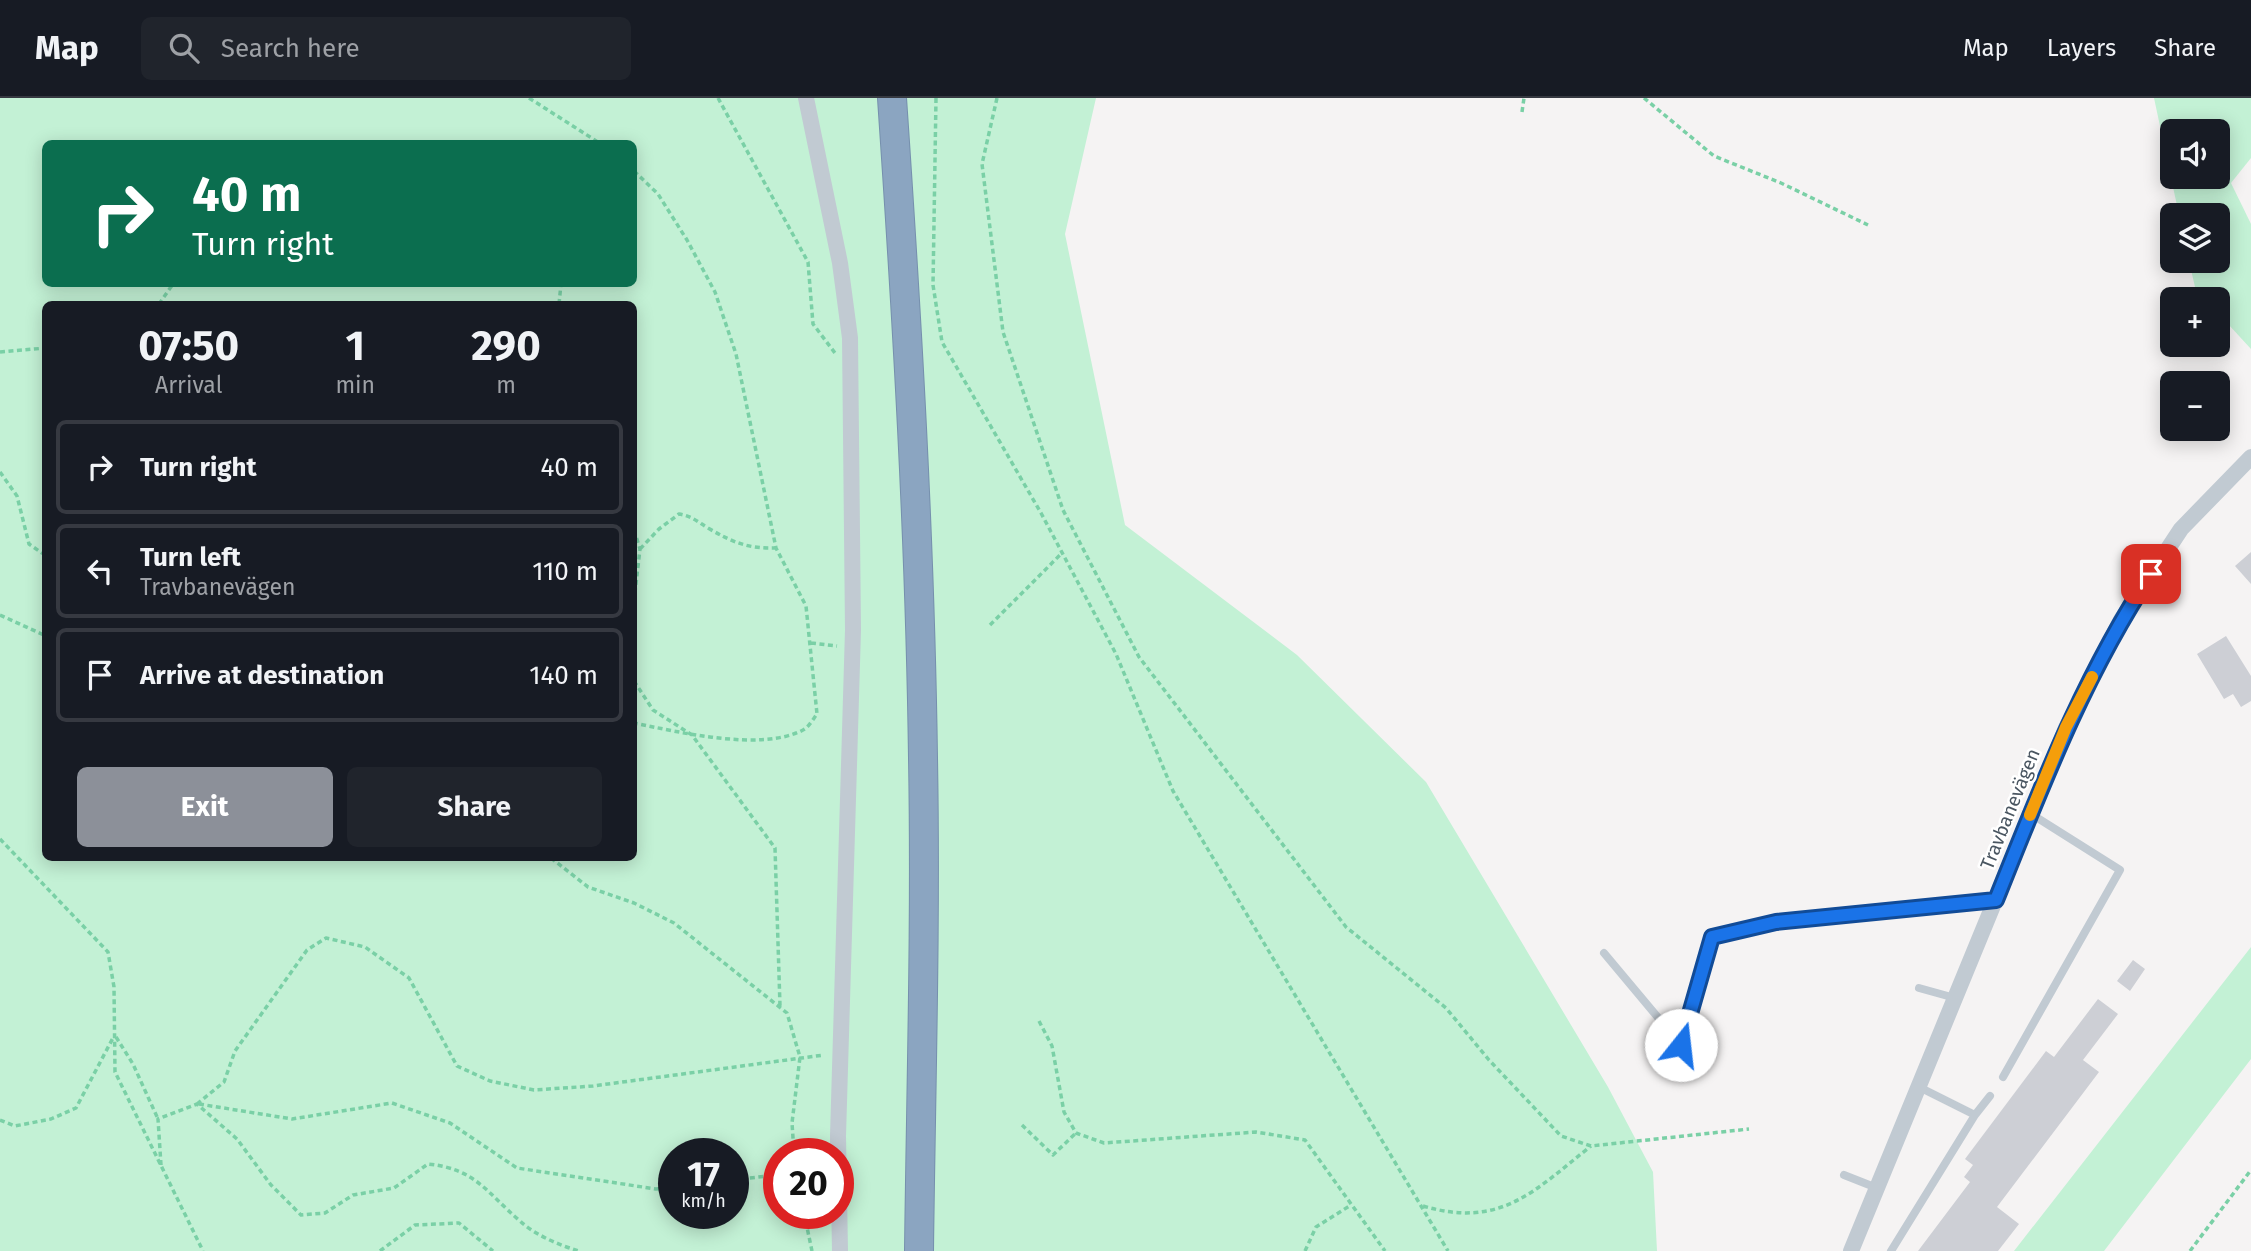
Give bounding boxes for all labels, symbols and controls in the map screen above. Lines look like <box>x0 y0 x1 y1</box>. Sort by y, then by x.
search box <box>141 17 631 80</box>
text: Map <box>35 28 99 68</box>
icon: search <box>165 29 203 67</box>
text: Search here <box>221 33 360 64</box>
text: Map <box>1963 34 2009 62</box>
text: Layers <box>2047 34 2116 62</box>
text: Share <box>2154 34 2216 62</box>
map controls <box>2160 119 2230 441</box>
button: sound <box>2160 119 2230 189</box>
text: 40 m <box>192 165 301 224</box>
icon: right <box>77 168 168 259</box>
button: layers <box>2160 203 2230 273</box>
text: Turn right <box>192 225 334 263</box>
button: + <box>2160 287 2230 357</box>
text: 07:50 <box>138 321 239 371</box>
text: 1 <box>345 321 365 371</box>
text: 290 <box>471 321 541 371</box>
text: Arrival <box>155 371 222 399</box>
text: min <box>335 371 375 399</box>
text: m <box>496 371 516 399</box>
button: − <box>2160 371 2230 441</box>
icon: right <box>81 448 119 486</box>
text: Turn right <box>140 452 257 483</box>
text: 40 m <box>540 452 598 483</box>
text: Turn left <box>140 542 241 573</box>
pin <box>2121 544 2181 604</box>
icon: left <box>81 552 119 590</box>
icon: arrive <box>2132 555 2170 593</box>
text: 110 m <box>532 556 598 587</box>
text: Travbanevägen <box>140 573 295 601</box>
icon: arrive <box>81 656 119 694</box>
text: Arrive at destination <box>140 660 384 691</box>
text: 140 m <box>529 660 598 691</box>
street label: Travbanevägen <box>1975 745 2045 873</box>
button: Exit <box>77 767 333 847</box>
button: Share <box>347 767 602 847</box>
position arrow <box>1644 1008 1718 1082</box>
speed limit sign: 20 <box>763 1138 854 1229</box>
text: 17 <box>687 1153 720 1195</box>
text: km/h <box>681 1190 726 1212</box>

